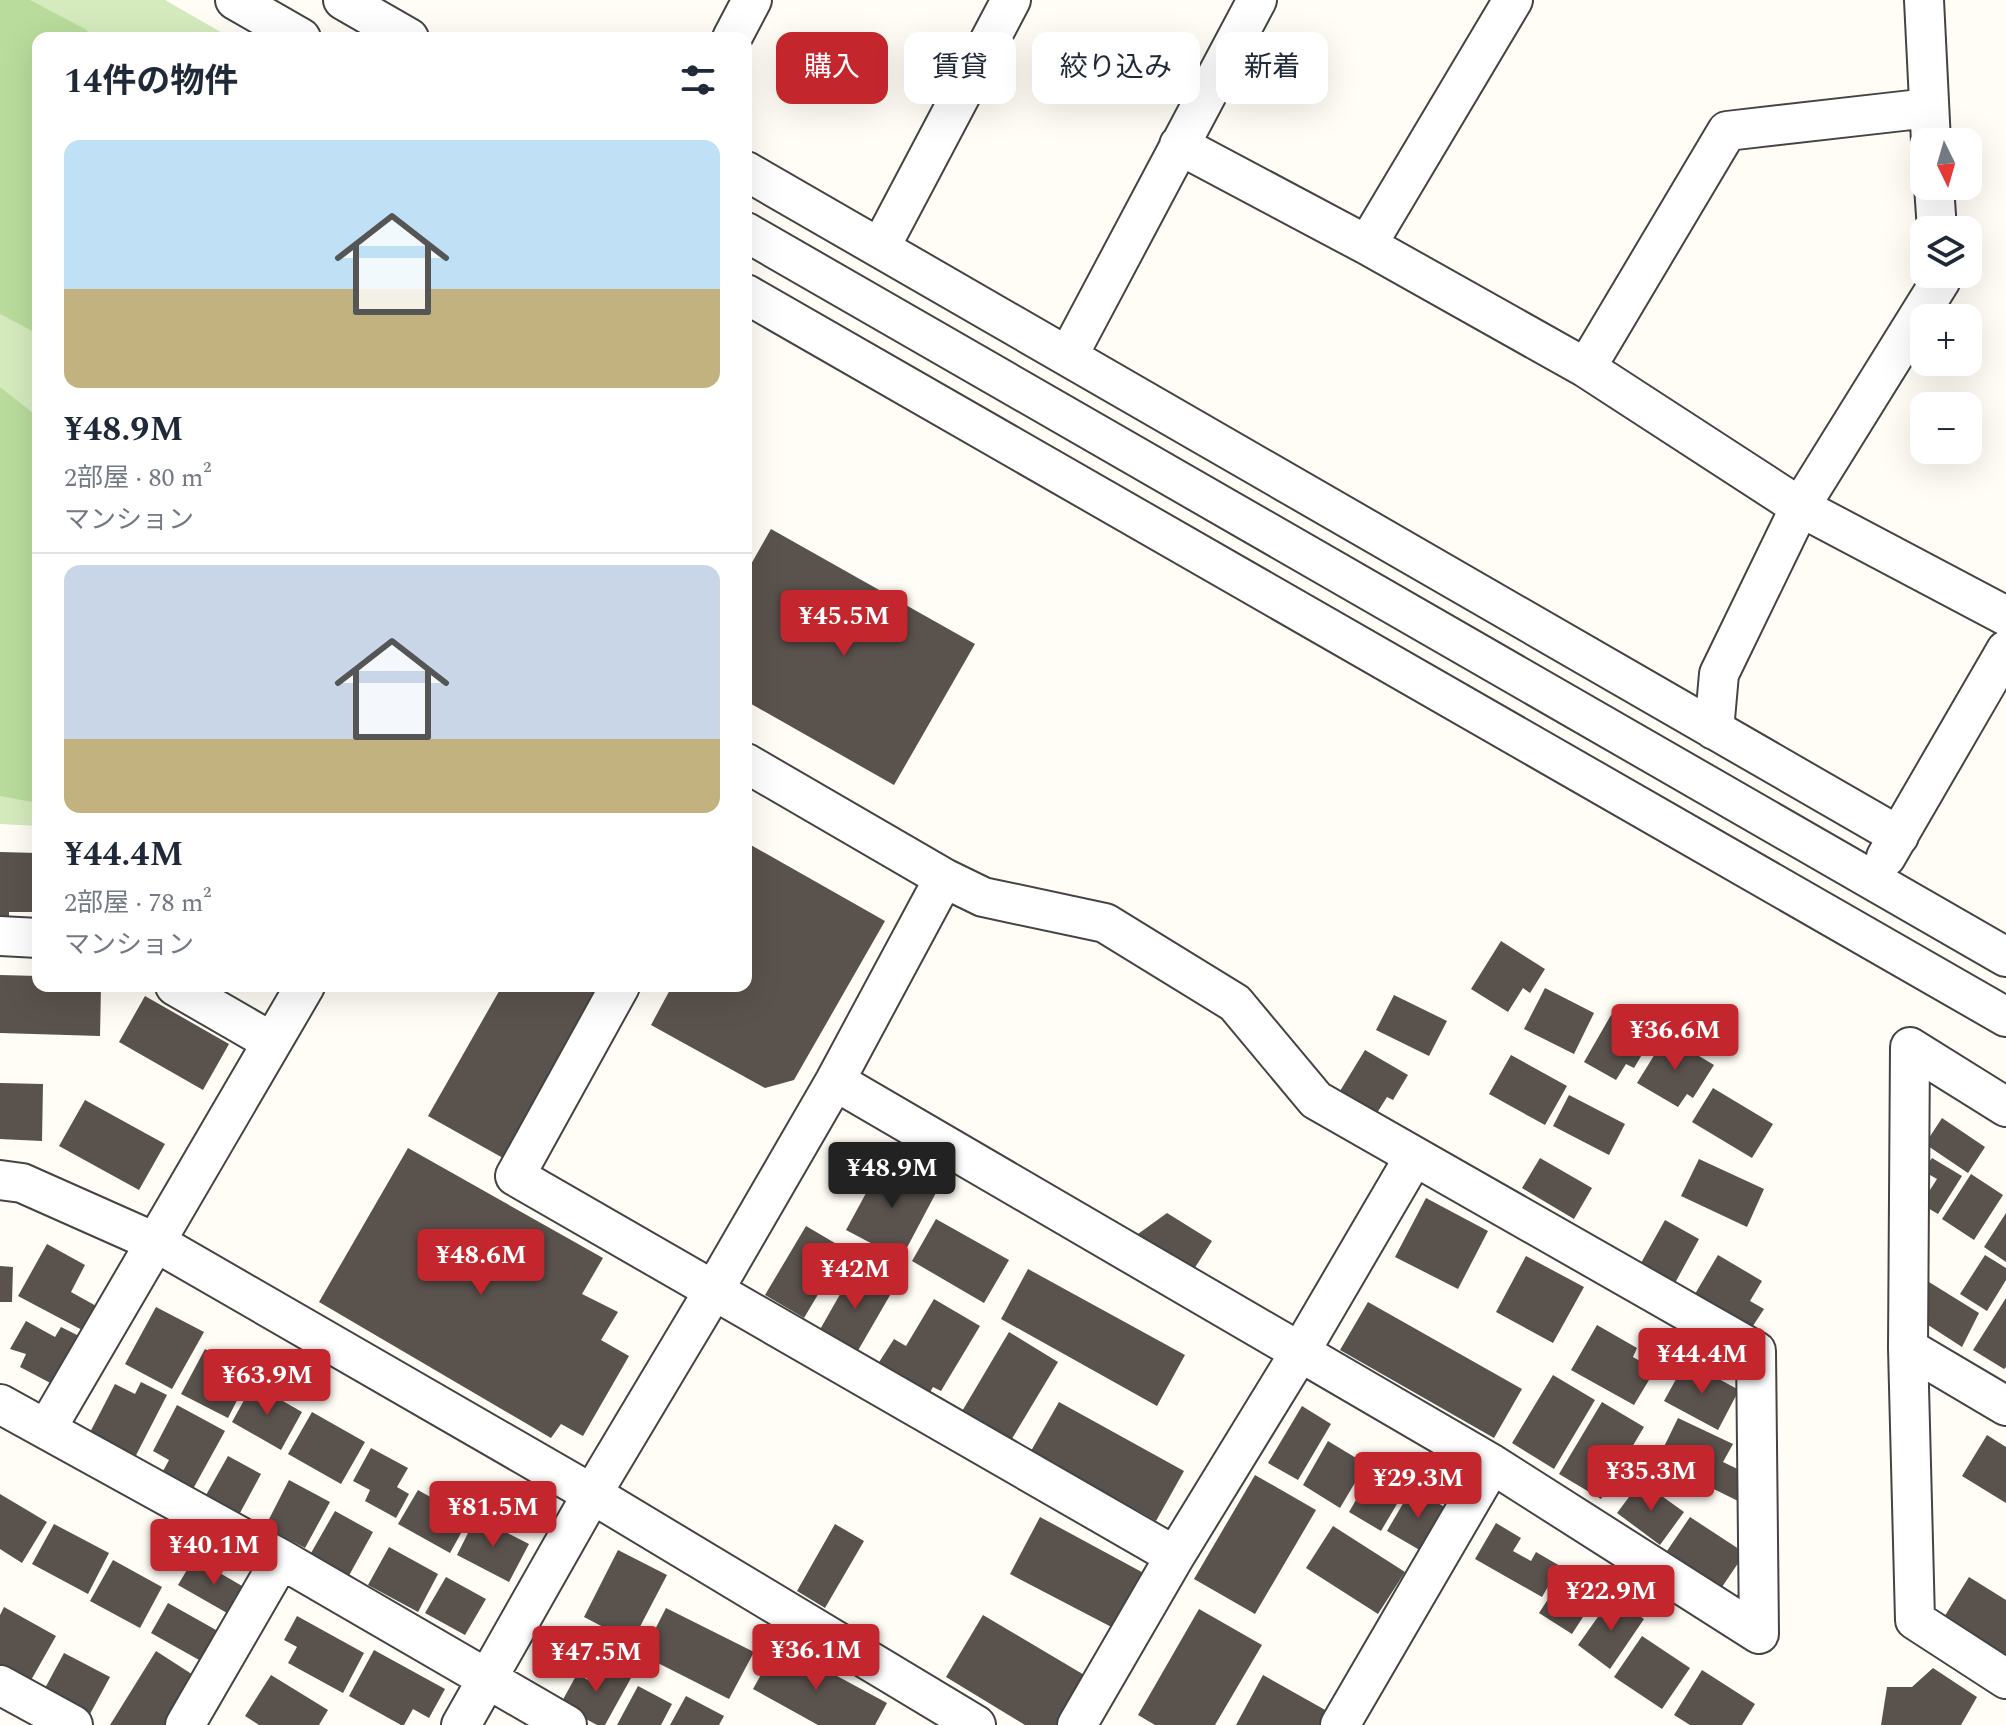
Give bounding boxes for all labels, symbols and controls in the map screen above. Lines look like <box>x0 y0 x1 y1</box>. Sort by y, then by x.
chip: 購入 <box>776 32 888 104</box>
chip: 賃貸 <box>904 32 1016 104</box>
chip: 絞り込み <box>1032 32 1200 104</box>
chip: 新着 <box>1216 32 1328 104</box>
text: 14件の物件 <box>64 56 238 108</box>
icon: filters <box>676 58 720 102</box>
north arrow <box>1910 128 1982 200</box>
map controls <box>1910 128 1982 464</box>
icon: home <box>320 192 464 336</box>
button: layers <box>1910 216 1982 288</box>
button: + <box>1910 304 1982 376</box>
button: − <box>1910 392 1982 464</box>
text: ¥48.9M <box>64 404 183 456</box>
text: 2部屋 · 80 m² <box>64 458 212 498</box>
text: マンション <box>64 500 194 540</box>
pin: ¥45.5M <box>779 590 909 658</box>
text: ¥45.5M <box>798 596 890 636</box>
icon: home <box>320 617 464 761</box>
text: ¥44.4M <box>64 829 183 881</box>
text: 2部屋 · 78 m² <box>64 883 212 923</box>
text: マンション <box>64 925 194 965</box>
pin: ¥36.6M <box>1610 1004 1740 1072</box>
text: ¥36.6M <box>1629 1010 1721 1050</box>
pin: ¥48.9M <box>827 1142 957 1210</box>
text: ¥48.9M <box>846 1148 938 1188</box>
pin: ¥48.6M <box>416 1229 546 1297</box>
text: ¥48.6M <box>435 1235 527 1275</box>
pin: ¥42M <box>808 1243 902 1311</box>
text: ¥42M <box>820 1249 890 1289</box>
pin: ¥44.4M <box>1637 1328 1767 1396</box>
text: ¥44.4M <box>1656 1334 1748 1374</box>
pin: ¥63.9M <box>202 1349 332 1417</box>
text: ¥63.9M <box>221 1355 313 1395</box>
pin: ¥35.3M <box>1586 1445 1716 1513</box>
text: ¥35.3M <box>1605 1451 1697 1491</box>
pin: ¥29.3M <box>1353 1452 1483 1520</box>
text: ¥29.3M <box>1372 1458 1464 1498</box>
pin: ¥81.5M <box>428 1481 558 1549</box>
text: ¥81.5M <box>447 1487 539 1527</box>
pin: ¥40.1M <box>149 1519 279 1587</box>
text: ¥40.1M <box>168 1525 260 1565</box>
pin: ¥22.9M <box>1546 1565 1676 1633</box>
text: ¥22.9M <box>1565 1571 1657 1611</box>
pin: ¥36.1M <box>751 1624 881 1692</box>
pin: ¥47.5M <box>531 1626 661 1694</box>
text: ¥36.1M <box>770 1630 862 1670</box>
text: ¥47.5M <box>550 1632 642 1672</box>

